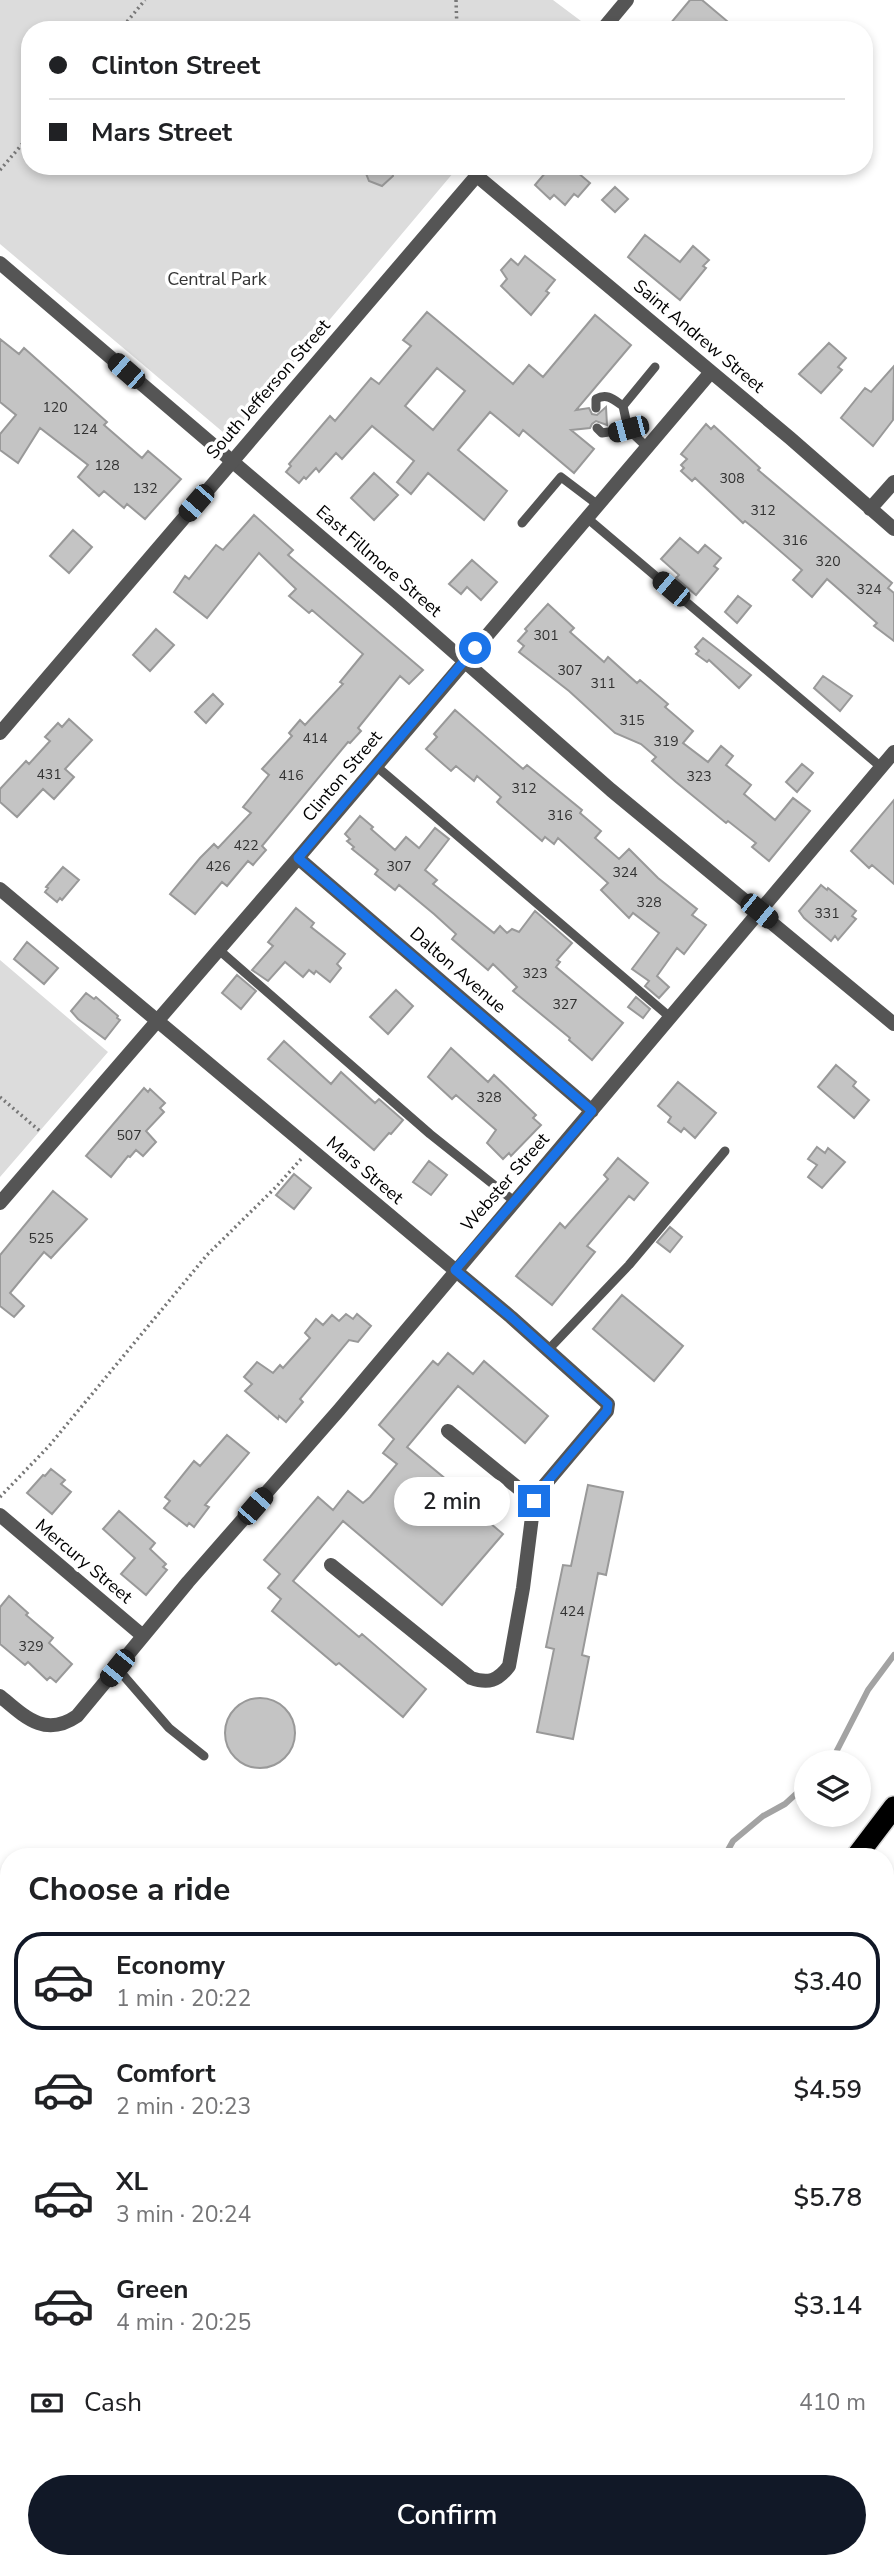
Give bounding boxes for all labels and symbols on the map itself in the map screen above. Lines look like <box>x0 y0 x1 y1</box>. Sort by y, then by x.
park label: Central Park <box>167 267 268 291</box>
street label: Saint Andrew Street <box>628 274 770 398</box>
street label: South Jefferson Street <box>201 314 336 464</box>
car <box>104 349 149 393</box>
house number: 120 <box>42 398 68 417</box>
car <box>605 413 652 445</box>
house number: 124 <box>72 420 98 439</box>
house number: 128 <box>94 456 120 475</box>
house number: 308 <box>719 469 745 488</box>
house number: 132 <box>132 479 158 498</box>
car <box>175 480 218 526</box>
street label: East Fillmore Street <box>311 500 447 623</box>
house number: 312 <box>750 501 776 520</box>
house number: 316 <box>782 531 808 550</box>
house number: 320 <box>815 552 841 571</box>
car <box>649 567 694 611</box>
house number: 324 <box>856 580 882 599</box>
house number: 301 <box>533 626 559 645</box>
route start <box>459 632 491 664</box>
house number: 307 <box>557 661 583 680</box>
house number: 311 <box>590 674 616 693</box>
house number: 315 <box>619 711 645 730</box>
street label: Clinton Street <box>297 725 388 827</box>
house number: 414 <box>302 729 328 748</box>
house number: 319 <box>653 732 679 751</box>
house number: 431 <box>36 765 62 784</box>
house number: 416 <box>278 766 304 785</box>
house number: 323 <box>686 767 712 786</box>
house number: 312 <box>511 779 537 798</box>
house number: 316 <box>547 806 573 825</box>
house number: 422 <box>233 836 259 855</box>
house number: 426 <box>205 857 231 876</box>
house number: 307 <box>386 857 412 876</box>
house number: 324 <box>612 863 638 882</box>
car <box>737 890 782 932</box>
house number: 328 <box>636 893 662 912</box>
house number: 331 <box>814 904 840 923</box>
street label: Dalton Avenue <box>405 921 511 1019</box>
house number: 323 <box>522 964 548 983</box>
house number: 327 <box>552 995 578 1014</box>
house number: 328 <box>476 1088 502 1107</box>
house number: 507 <box>116 1126 142 1145</box>
street label: Webster Street <box>455 1127 555 1236</box>
street label: Mars Street <box>321 1131 409 1210</box>
house number: 525 <box>28 1229 54 1248</box>
callout: 2 min <box>394 1476 510 1526</box>
car <box>234 1483 277 1529</box>
route end <box>518 1485 550 1517</box>
street label: Mercury Street <box>30 1513 138 1609</box>
house number: 424 <box>559 1602 585 1621</box>
house number: 329 <box>18 1637 44 1656</box>
car <box>96 1645 139 1691</box>

